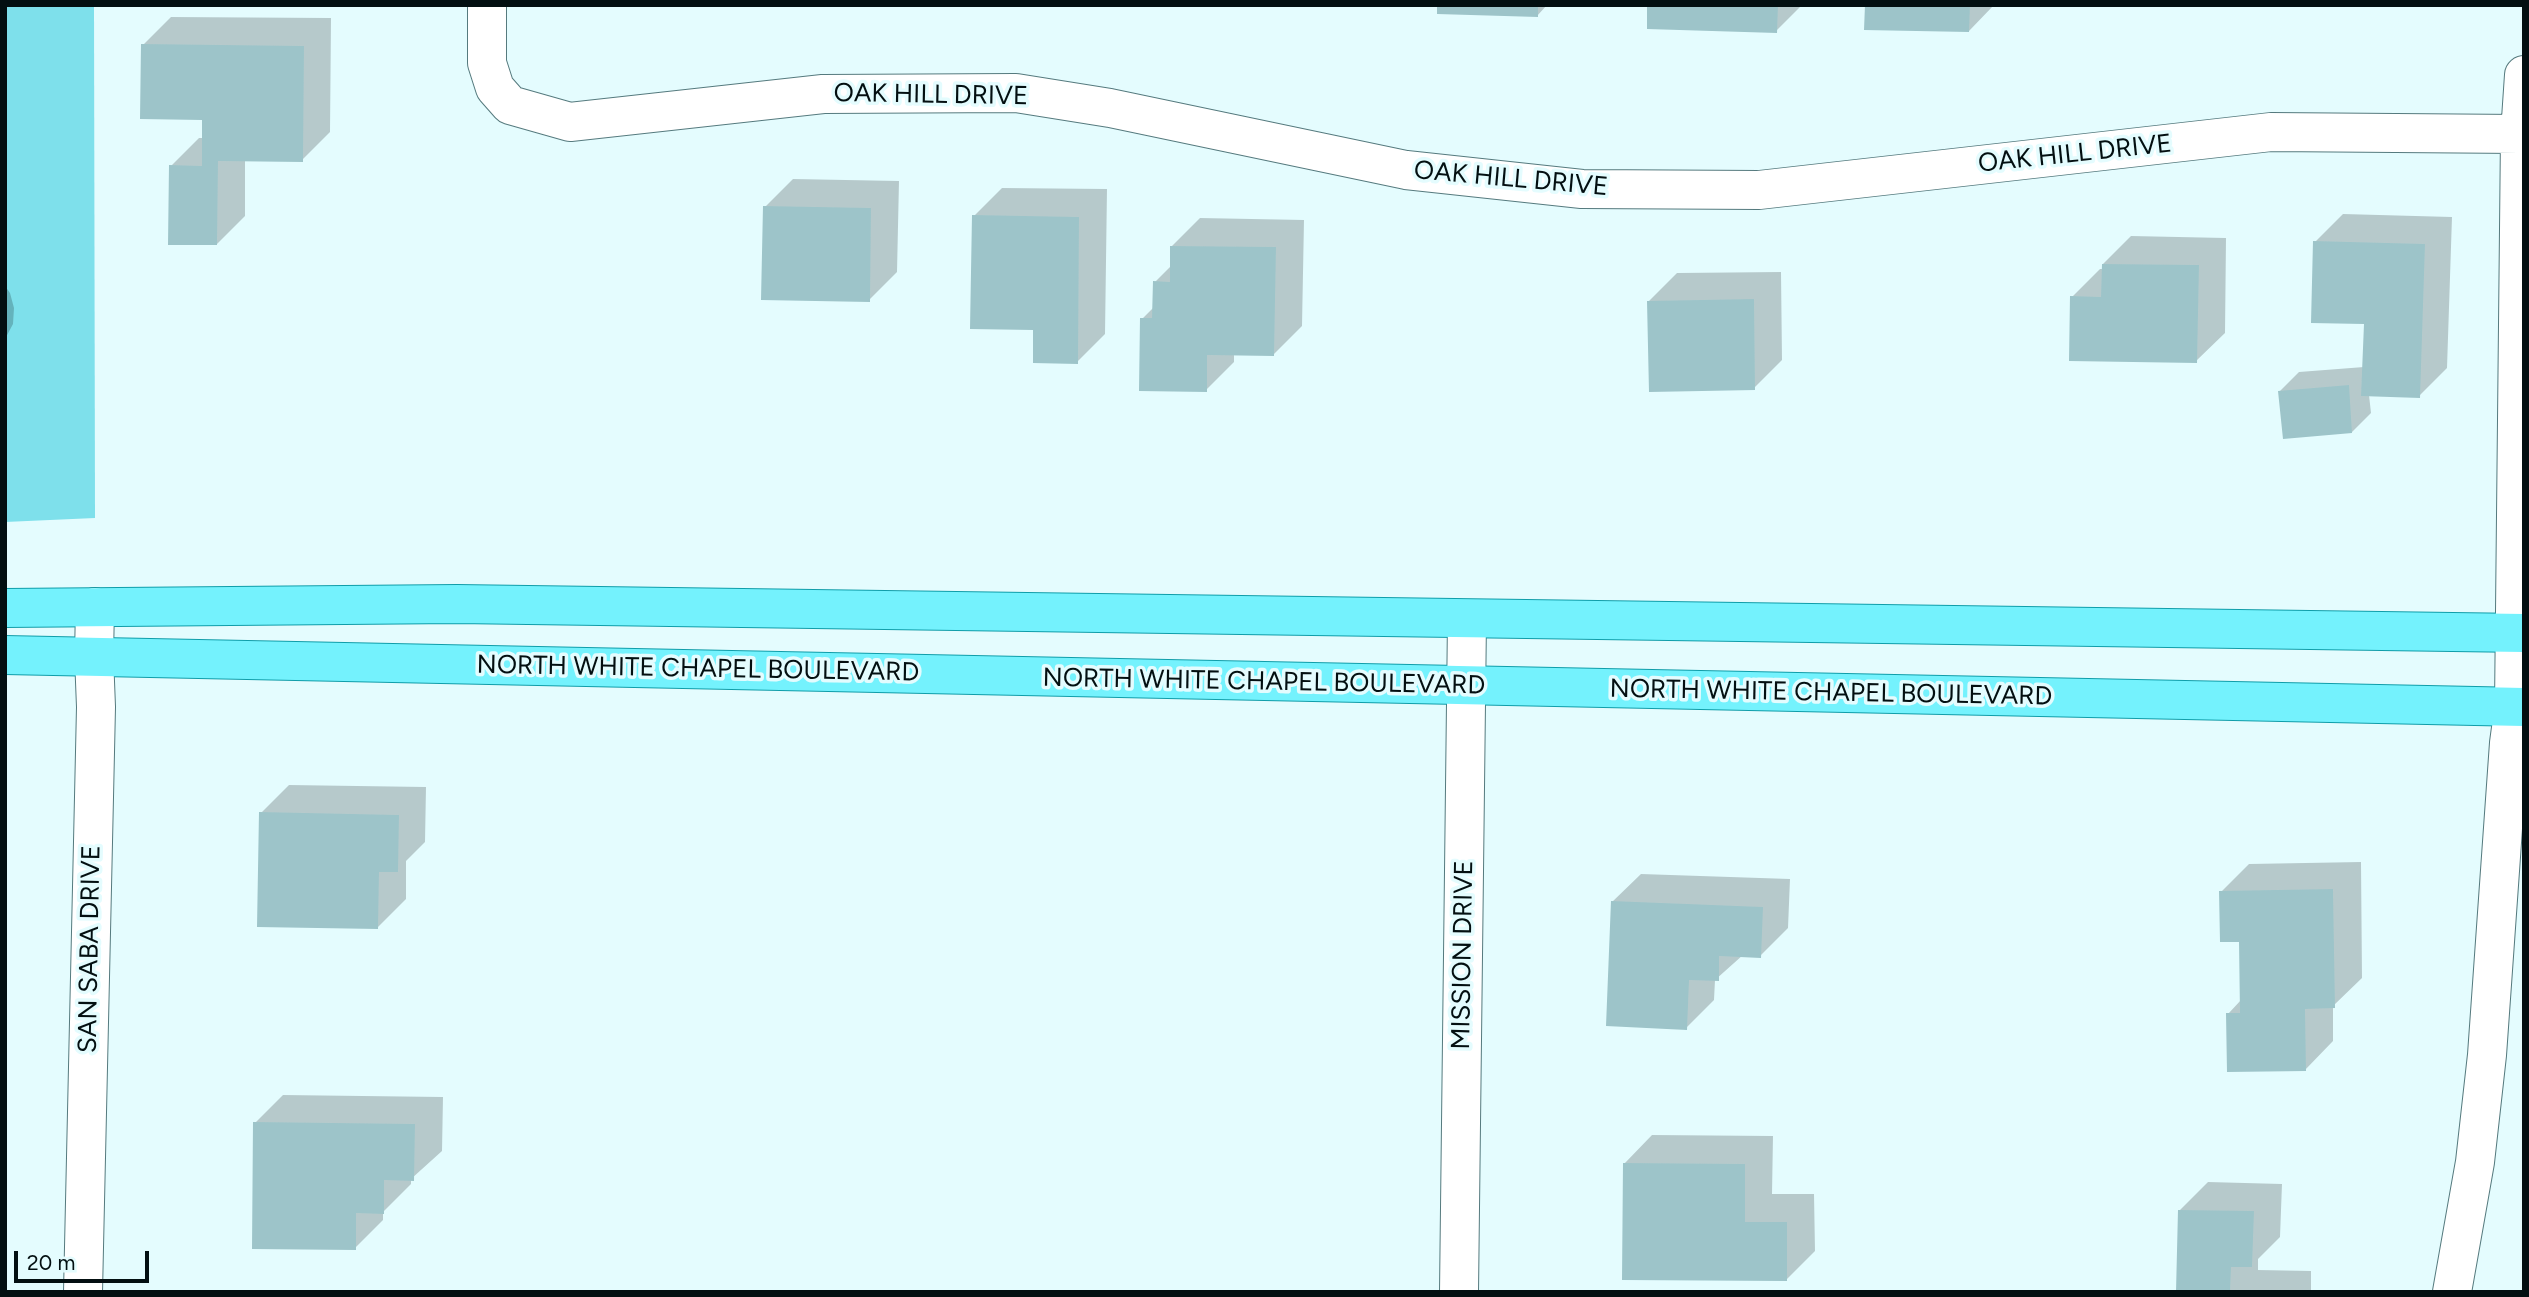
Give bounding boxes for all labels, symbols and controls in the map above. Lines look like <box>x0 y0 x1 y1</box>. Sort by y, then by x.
street label: OAK HILL DRIVE <box>833 78 1029 112</box>
street label: OAK HILL DRIVE <box>1977 128 2173 180</box>
street label: OAK HILL DRIVE <box>1413 155 1609 203</box>
street label: NORTH WHITE CHAPEL BOULEVARD <box>476 650 920 688</box>
street label: NORTH WHITE CHAPEL BOULEVARD <box>1042 663 1486 701</box>
street label: NORTH WHITE CHAPEL BOULEVARD <box>1609 674 2053 712</box>
street label: SAN SABA DRIVE <box>73 845 107 1053</box>
street label: MISSION DRIVE <box>1446 860 1480 1050</box>
scale bar <box>18 1238 152 1282</box>
text: 20 m <box>27 1250 75 1275</box>

